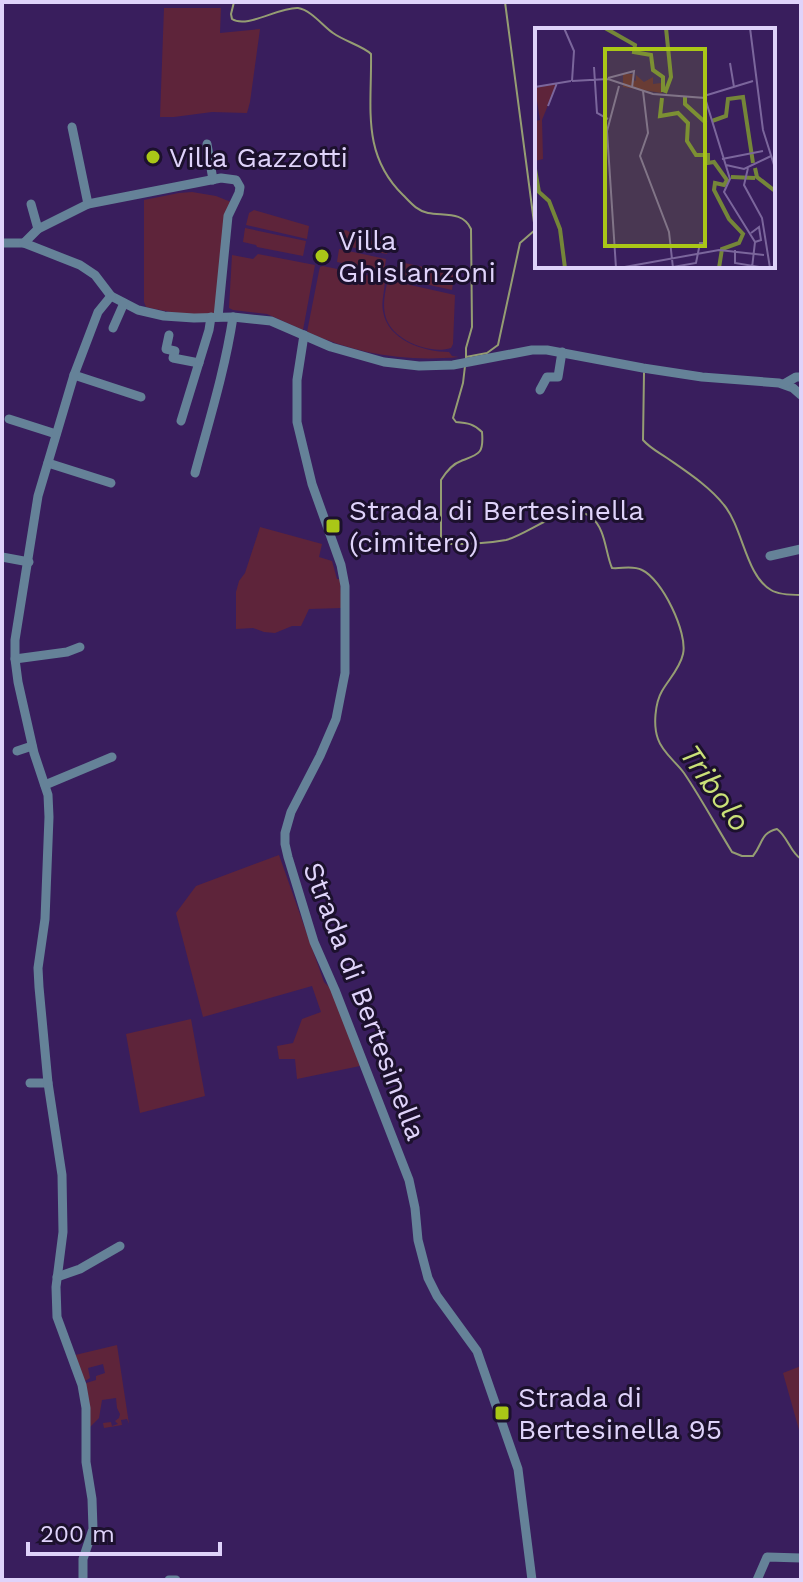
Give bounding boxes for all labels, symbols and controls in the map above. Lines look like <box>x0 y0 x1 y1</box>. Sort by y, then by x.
inset map <box>535 28 775 268</box>
place label: Villa Gazzotti <box>169 141 348 174</box>
marker: Villa Gazzotti <box>144 148 162 166</box>
place label: Villa Ghislanzoni <box>338 224 496 289</box>
marker: Villa Ghislanzoni <box>313 247 331 265</box>
place label: Strada di Bertesinella (cimitero) <box>349 494 644 559</box>
marker: Strada di Bertesinella (cimitero) <box>324 517 342 535</box>
water label: Tribolo <box>673 738 758 838</box>
street label: Strada di Bertesinella <box>296 858 433 1145</box>
place label: Strada di Bertesinella 95 <box>518 1381 722 1446</box>
marker: Strada di Bertesinella 95 <box>493 1404 511 1422</box>
scale bar <box>28 1506 220 1556</box>
text: 200 m <box>40 1520 115 1548</box>

